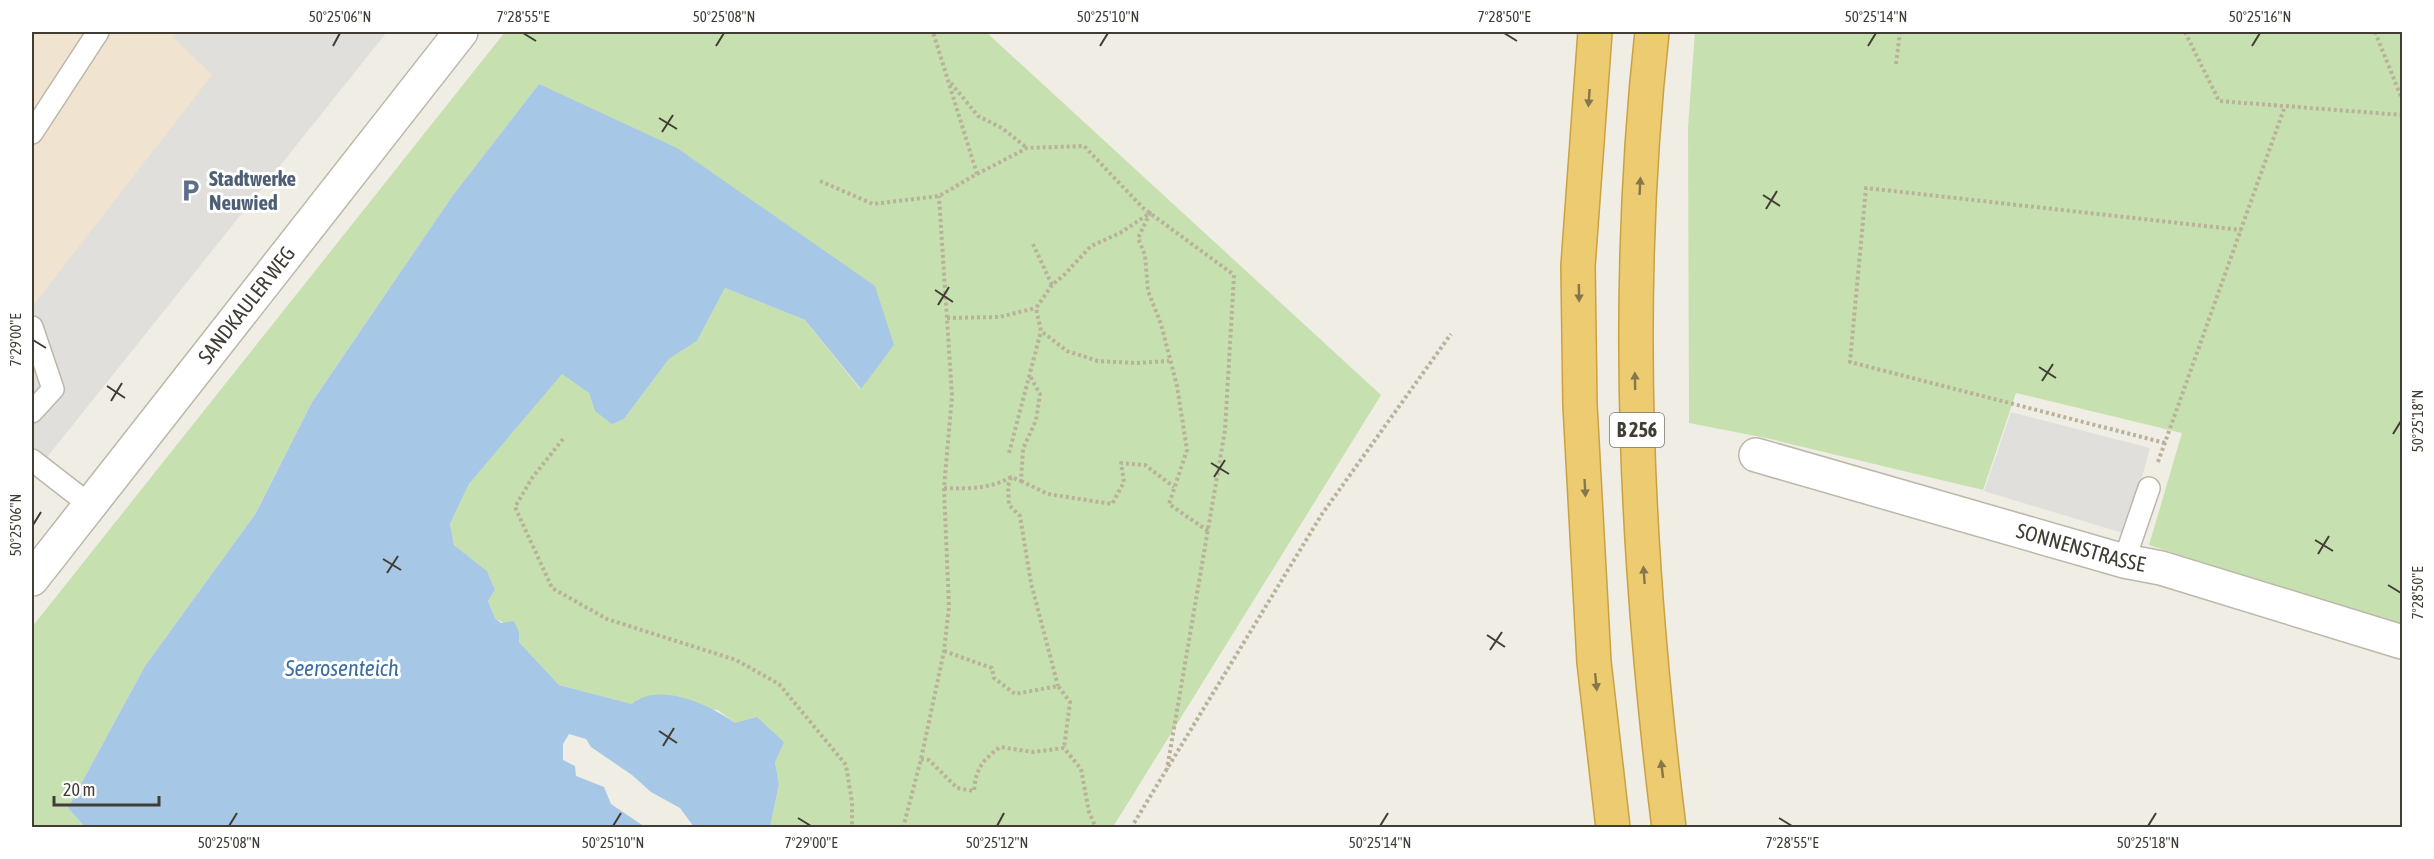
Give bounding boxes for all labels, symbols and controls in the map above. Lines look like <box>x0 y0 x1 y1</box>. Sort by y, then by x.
text: 50°25'06"N <box>309 8 371 25</box>
text: 7°28'55"E <box>496 8 550 25</box>
text: 50°25'08"N <box>693 8 755 25</box>
text: 50°25'10"N <box>1077 8 1139 25</box>
text: 7°28'50"E <box>1477 8 1531 25</box>
text: 50°25'14"N <box>1845 8 1907 25</box>
text: 50°25'16"N <box>2229 8 2291 25</box>
one-way arrow <box>1585 89 1594 108</box>
place label: Stadtwerke Neuwied <box>209 166 296 214</box>
one-way arrow <box>1635 176 1644 195</box>
parking icon: Stadtwerke Neuwied <box>178 178 204 204</box>
street label: SANDKAULER WEG <box>193 241 299 368</box>
one-way arrow <box>1574 283 1583 302</box>
text: 7°29'00"E <box>7 313 24 367</box>
one-way arrow <box>1631 371 1640 390</box>
text: 50°25'18"N <box>2409 390 2426 452</box>
road number: B 256 <box>1610 413 1664 447</box>
one-way arrow <box>1580 478 1589 497</box>
text: 50°25'06"N <box>7 494 24 556</box>
street label: SONNENSTRASSE <box>2014 518 2147 576</box>
one-way arrow <box>1639 566 1649 585</box>
text: 7°28'50"E <box>2409 566 2426 620</box>
water label: Seerosenteich <box>284 655 399 681</box>
one-way arrow <box>1592 673 1601 692</box>
one-way arrow <box>1657 760 1667 779</box>
scale bar <box>54 769 159 807</box>
text: 20 m <box>63 779 95 800</box>
text: 50°25'08"N <box>198 834 260 851</box>
text: 50°25'10"N <box>582 834 644 851</box>
text: 7°29'00"E <box>784 834 838 851</box>
text: 50°25'12"N <box>966 834 1028 851</box>
text: 50°25'14"N <box>1349 834 1411 851</box>
text: 7°28'55"E <box>1765 834 1819 851</box>
text: 50°25'18"N <box>2117 834 2179 851</box>

